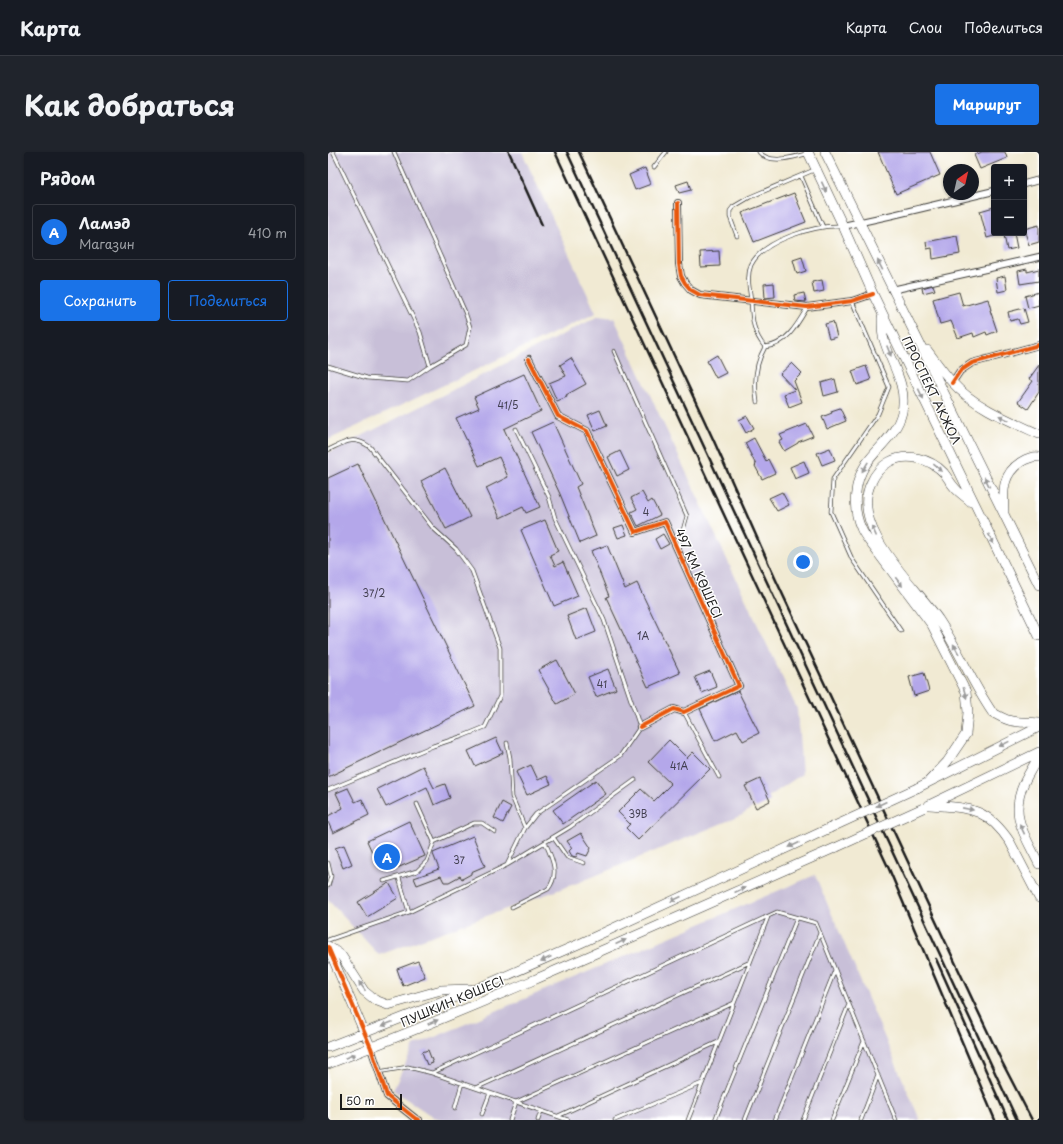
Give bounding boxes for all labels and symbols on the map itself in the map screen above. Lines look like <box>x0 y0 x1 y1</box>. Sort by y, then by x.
north arrow <box>943 164 979 200</box>
one-way arrow <box>821 182 827 193</box>
one-way arrow <box>877 259 883 271</box>
street label: ПРОСПЕКТ АКЖОЛ <box>898 333 966 447</box>
one-way arrow <box>886 345 892 356</box>
one-way arrow <box>918 388 924 400</box>
house number: 41/5 <box>497 397 519 412</box>
one-way arrow <box>998 415 1009 421</box>
one-way arrow <box>862 461 869 473</box>
one-way arrow <box>932 463 943 472</box>
one-way arrow <box>984 476 990 488</box>
house number: 4 <box>643 504 650 519</box>
street label: 497 КМ КӨШЕСІ <box>671 525 727 621</box>
one-way arrow <box>871 525 877 536</box>
one-way arrow <box>988 533 994 544</box>
your location <box>793 552 813 572</box>
one-way arrow <box>894 576 903 587</box>
house number: 37/2 <box>363 585 385 600</box>
house number: 1А <box>637 628 649 643</box>
one-way arrow <box>952 643 959 655</box>
house number: 41 <box>597 676 607 691</box>
one-way arrow <box>962 687 968 699</box>
one-way arrow <box>998 741 1010 747</box>
house number: 41А <box>670 758 688 773</box>
one-way arrow <box>875 801 887 807</box>
house number: 39В <box>629 806 648 821</box>
one-way arrow <box>962 806 974 812</box>
one-way arrow <box>1019 823 1025 835</box>
pin: A <box>374 842 400 872</box>
one-way arrow <box>789 842 800 848</box>
house number: 37 <box>453 852 466 867</box>
one-way arrow <box>734 887 745 893</box>
one-way arrow <box>671 896 682 902</box>
one-way arrow <box>615 939 626 945</box>
one-way arrow <box>540 956 551 962</box>
street label: ПУШКИН КӨШЕСІ <box>398 971 506 1031</box>
one-way arrow <box>357 981 366 992</box>
one-way arrow <box>428 1018 440 1024</box>
one-way arrow <box>380 1022 392 1028</box>
one-way arrow <box>344 1052 356 1058</box>
scale bar <box>340 1092 402 1111</box>

